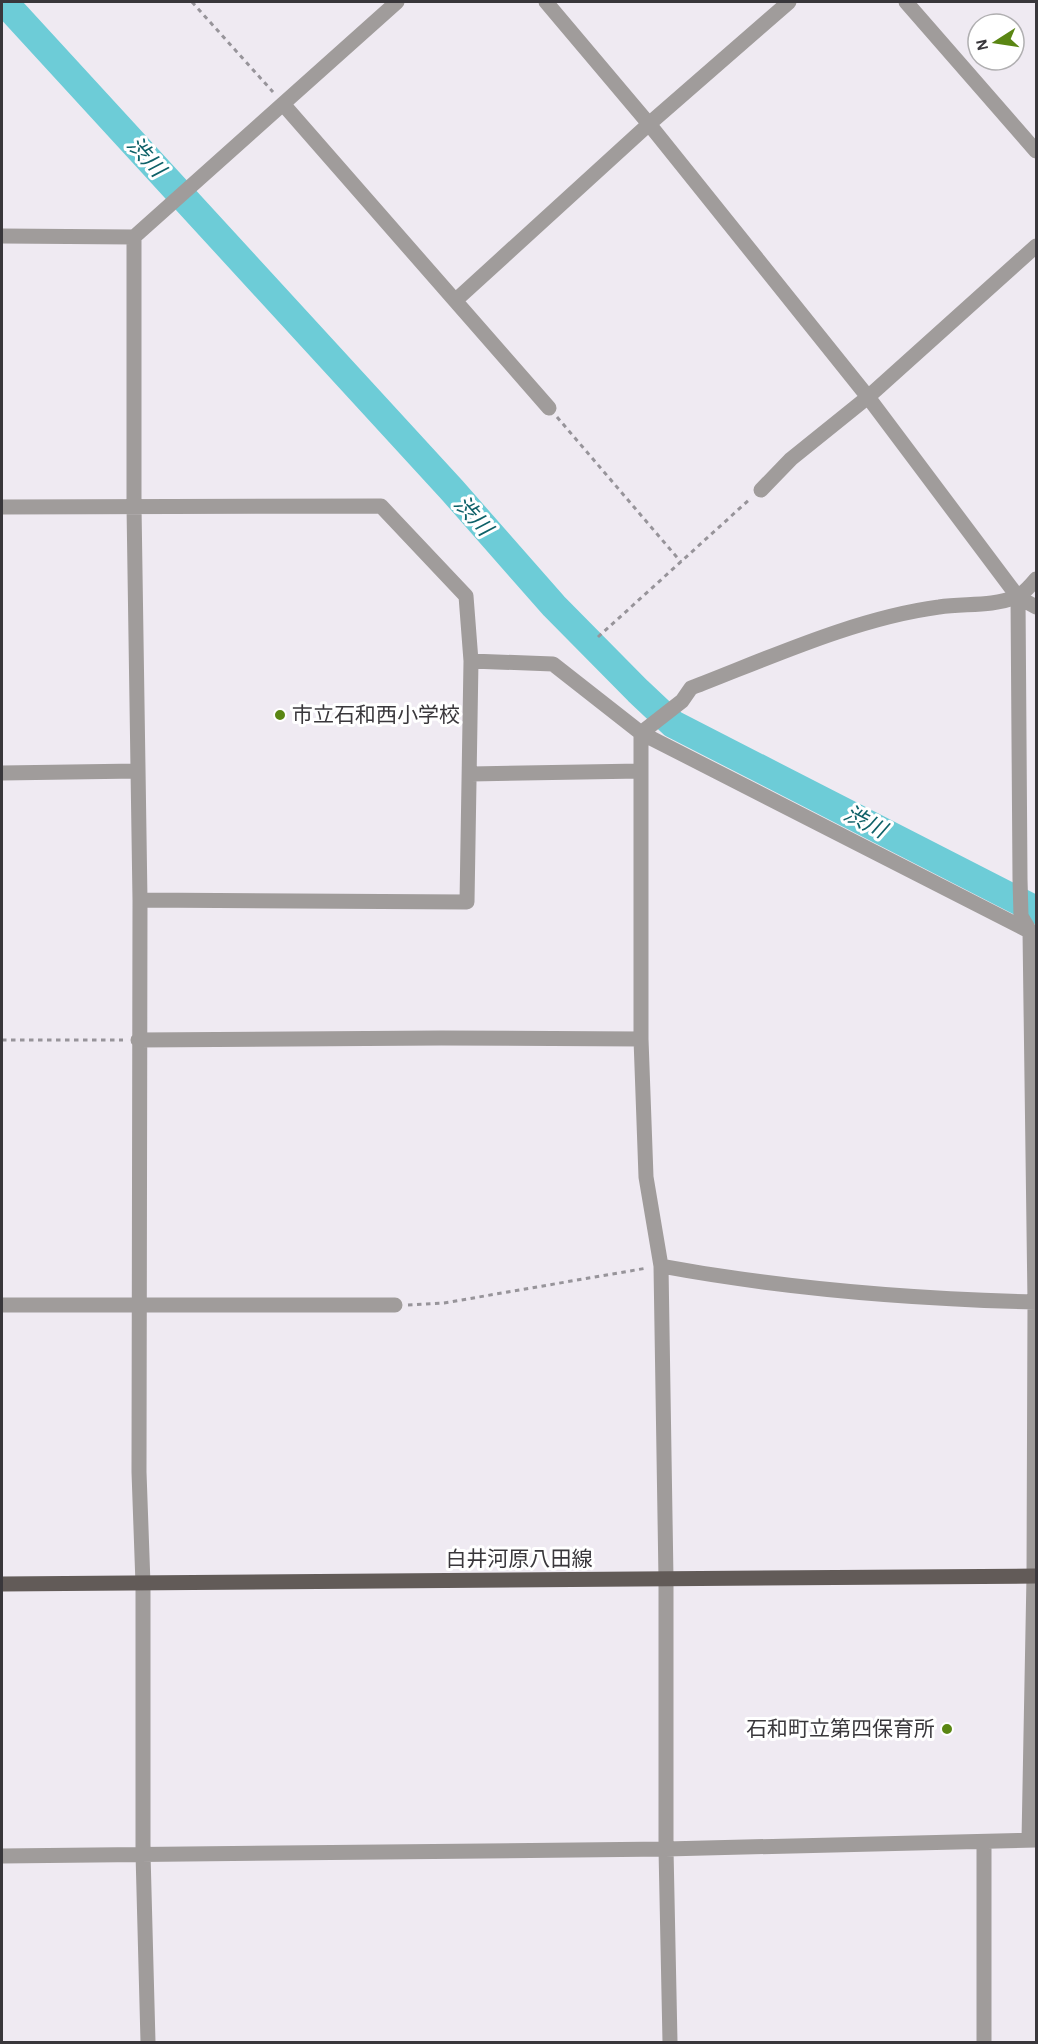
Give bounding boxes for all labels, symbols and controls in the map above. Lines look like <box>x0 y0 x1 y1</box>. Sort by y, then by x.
north arrow <box>966 12 1026 72</box>
text: N <box>973 38 991 52</box>
water label: 渋川 <box>123 133 171 182</box>
water label: 渋川 <box>450 492 498 541</box>
place label: 市立石和西小学校 <box>292 704 460 726</box>
marker: 市立石和西小学校 <box>273 708 287 722</box>
water label: 渋川 <box>840 801 892 843</box>
street label: 白井河原八田線 <box>446 1548 593 1570</box>
place label: 石和町立第四保育所 <box>746 1718 935 1740</box>
marker: 石和町立第四保育所 <box>940 1722 954 1736</box>

